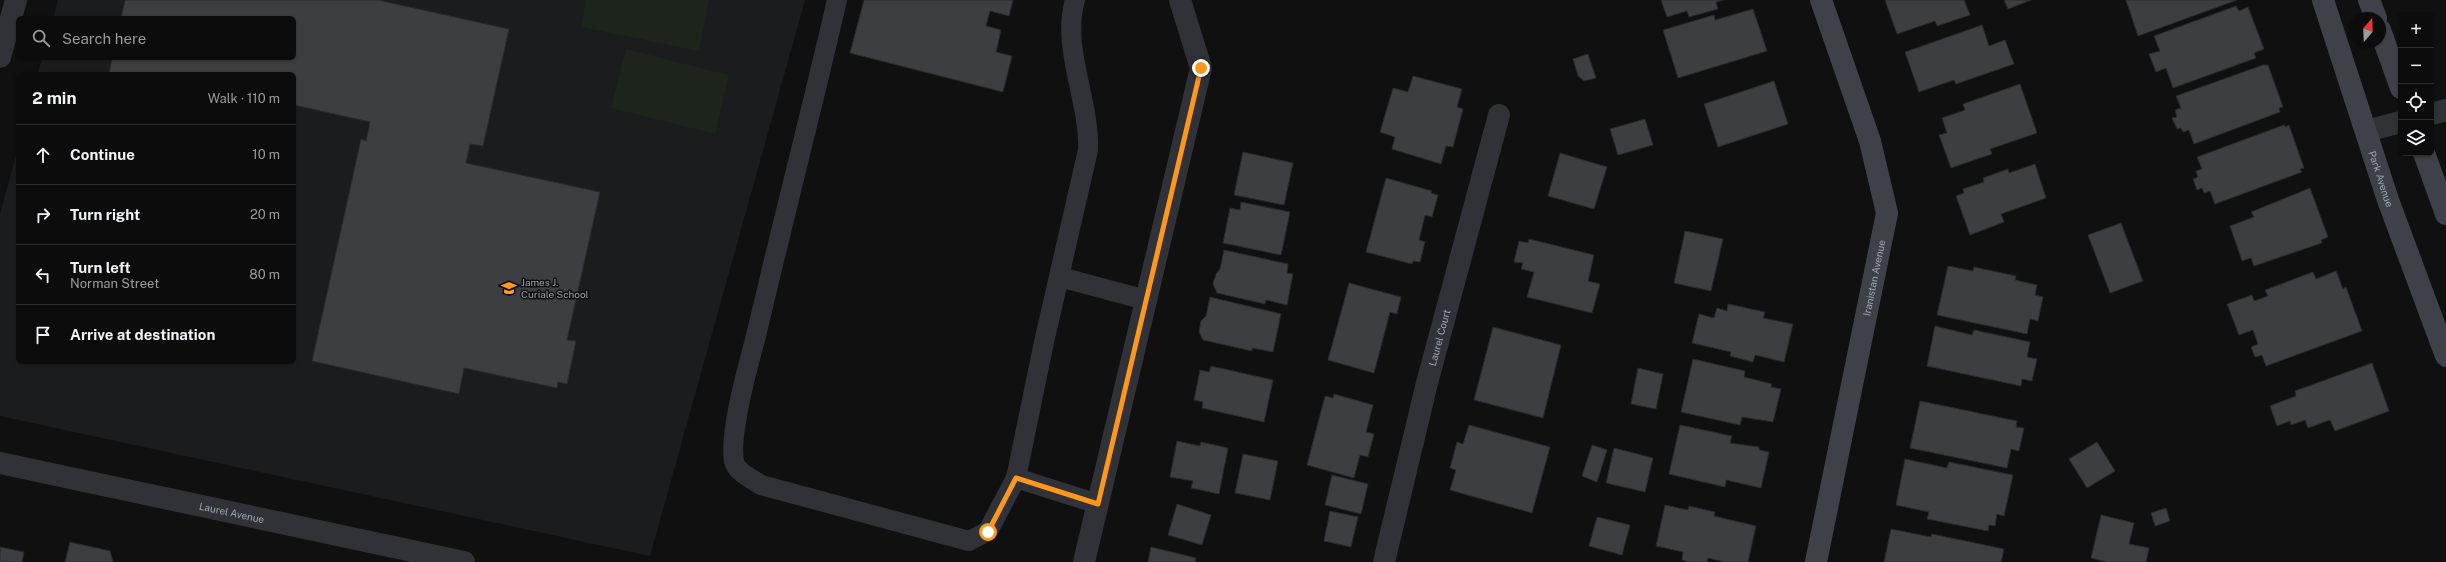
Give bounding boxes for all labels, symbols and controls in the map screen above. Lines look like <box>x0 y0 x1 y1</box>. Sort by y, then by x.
north arrow <box>2350 12 2386 48</box>
map controls <box>2398 12 2434 156</box>
button: + <box>2398 12 2434 48</box>
search box <box>16 16 296 60</box>
icon: search <box>30 27 52 49</box>
text: Search here <box>62 30 146 47</box>
button: − <box>2398 48 2434 84</box>
route end <box>1192 59 1210 77</box>
button: locate <box>2398 84 2434 120</box>
text: 2 min <box>32 88 77 108</box>
text: Walk · 110 m <box>208 91 280 106</box>
button: layers <box>2398 120 2434 156</box>
icon: ahead <box>32 144 54 166</box>
text: Continue <box>70 146 135 163</box>
text: 10 m <box>252 147 280 162</box>
street label: Park Avenue <box>2366 149 2396 209</box>
icon: right <box>32 204 54 226</box>
text: Turn right <box>70 206 140 223</box>
text: 20 m <box>250 207 280 222</box>
street label: Iranistan Avenue <box>1860 238 1887 317</box>
text: Turn left <box>70 259 131 276</box>
icon: left <box>32 264 54 286</box>
text: 80 m <box>249 267 280 282</box>
text: Norman Street <box>70 276 159 291</box>
place label: James J. Curiale School <box>521 276 589 300</box>
school or university icon: James J. Curiale School <box>500 279 518 297</box>
street label: Laurel Court <box>1426 308 1453 367</box>
icon: arrive <box>32 324 54 346</box>
text: Arrive at destination <box>70 326 215 343</box>
street label: Laurel Avenue <box>198 500 266 525</box>
route start <box>979 523 997 541</box>

